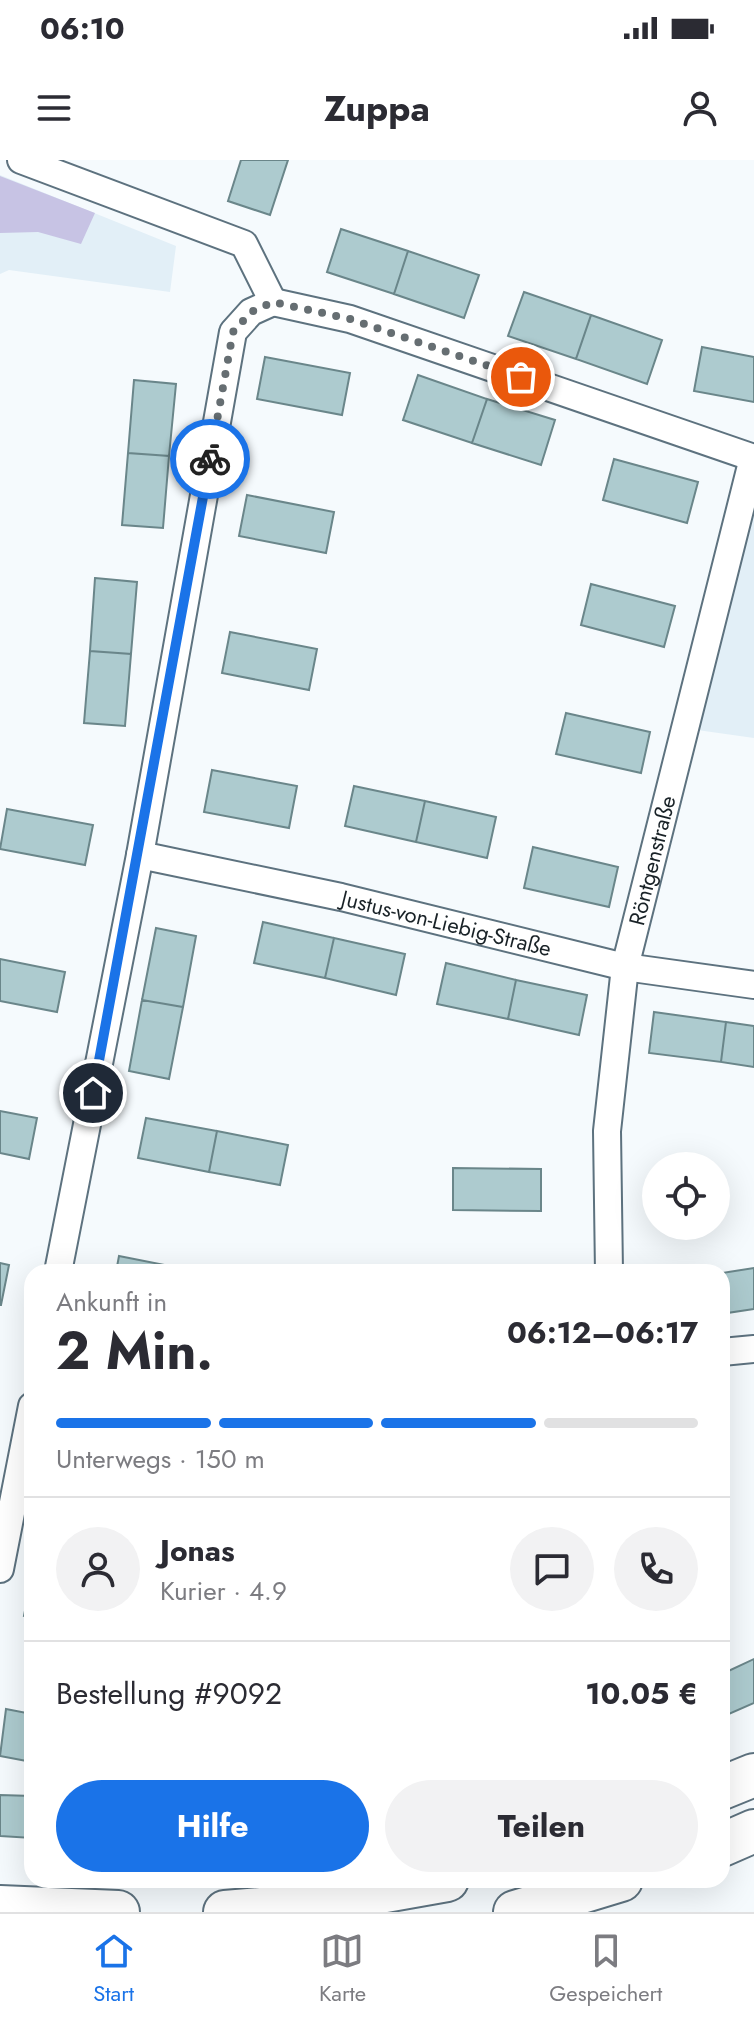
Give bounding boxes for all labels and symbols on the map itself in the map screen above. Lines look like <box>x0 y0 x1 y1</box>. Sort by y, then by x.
pin <box>487 343 555 411</box>
courier <box>170 419 250 499</box>
street label: Röntgenstraße <box>620 792 684 929</box>
street label: Justus-von-Liebig-Straße <box>335 881 555 964</box>
pin <box>59 1059 127 1127</box>

